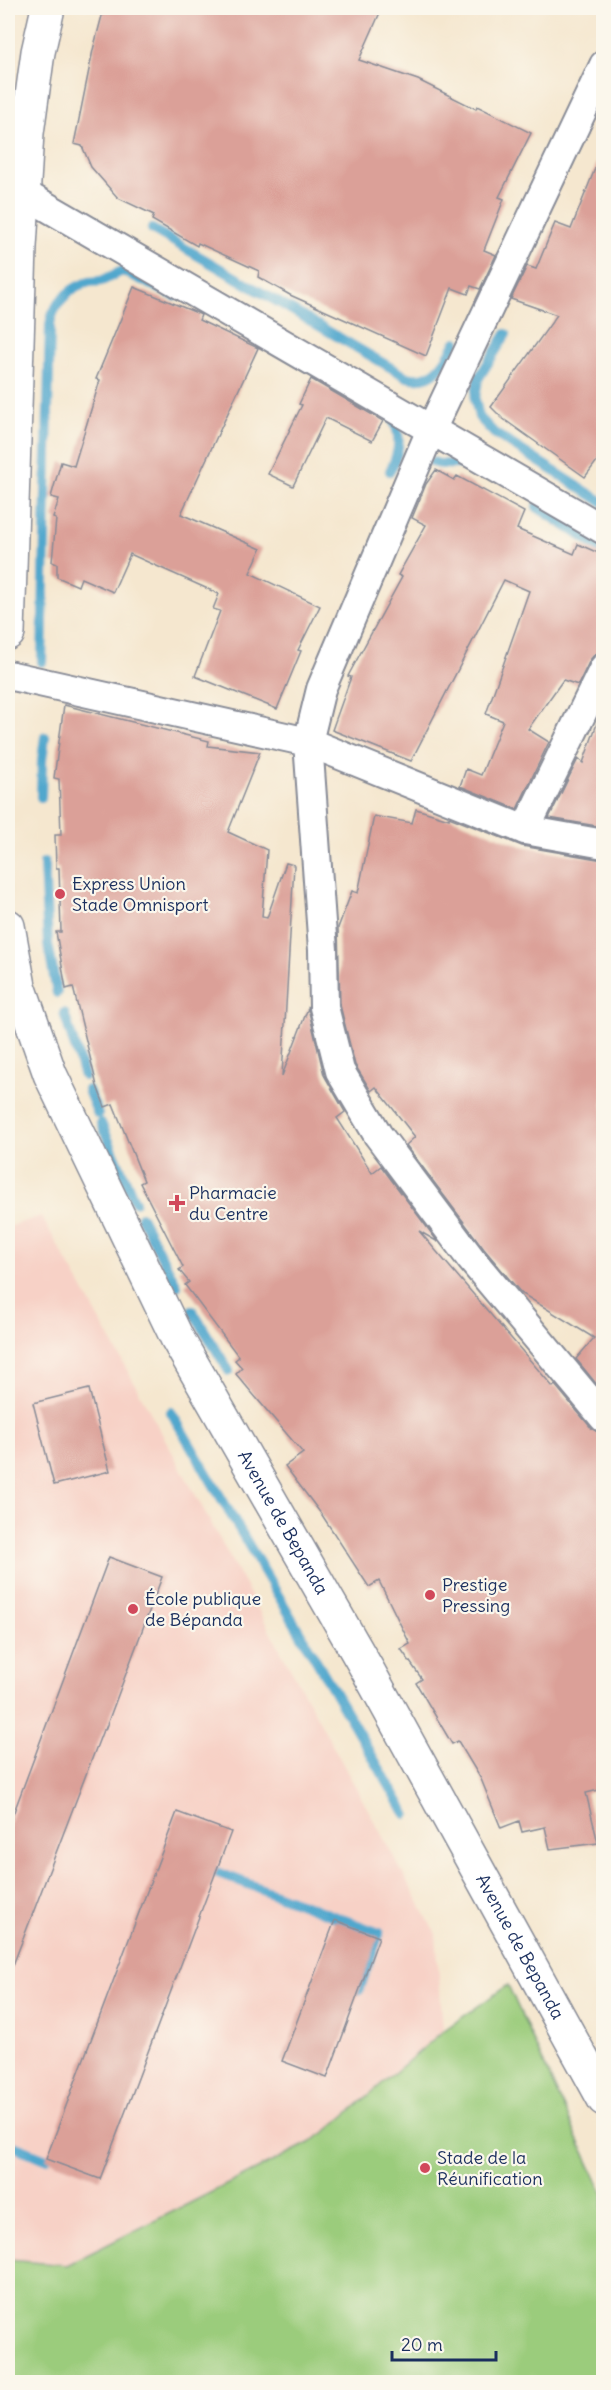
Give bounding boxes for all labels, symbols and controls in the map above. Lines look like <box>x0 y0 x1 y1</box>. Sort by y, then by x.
place label: Express Union Stade Omnisport <box>72 872 209 916</box>
marker: Express Union Stade Omnisport <box>53 887 67 901</box>
place label: Pharmacie du Centre <box>189 1181 277 1225</box>
marker: Pharmacie du Centre <box>170 1196 184 1210</box>
street label: Avenue de Bepanda <box>233 1446 334 1598</box>
place label: Prestige Pressing <box>442 1573 510 1617</box>
place label: École publique de Bépanda <box>145 1587 261 1631</box>
marker: Prestige Pressing <box>423 1588 437 1602</box>
marker: École publique de Bépanda <box>126 1602 140 1616</box>
street label: Avenue de Bepanda <box>471 1870 570 2023</box>
place label: Stade de la Réunification <box>437 2146 543 2190</box>
marker: Stade de la Réunification <box>418 2161 432 2175</box>
scale bar <box>392 2324 496 2362</box>
text: 20 m <box>401 2333 443 2356</box>

